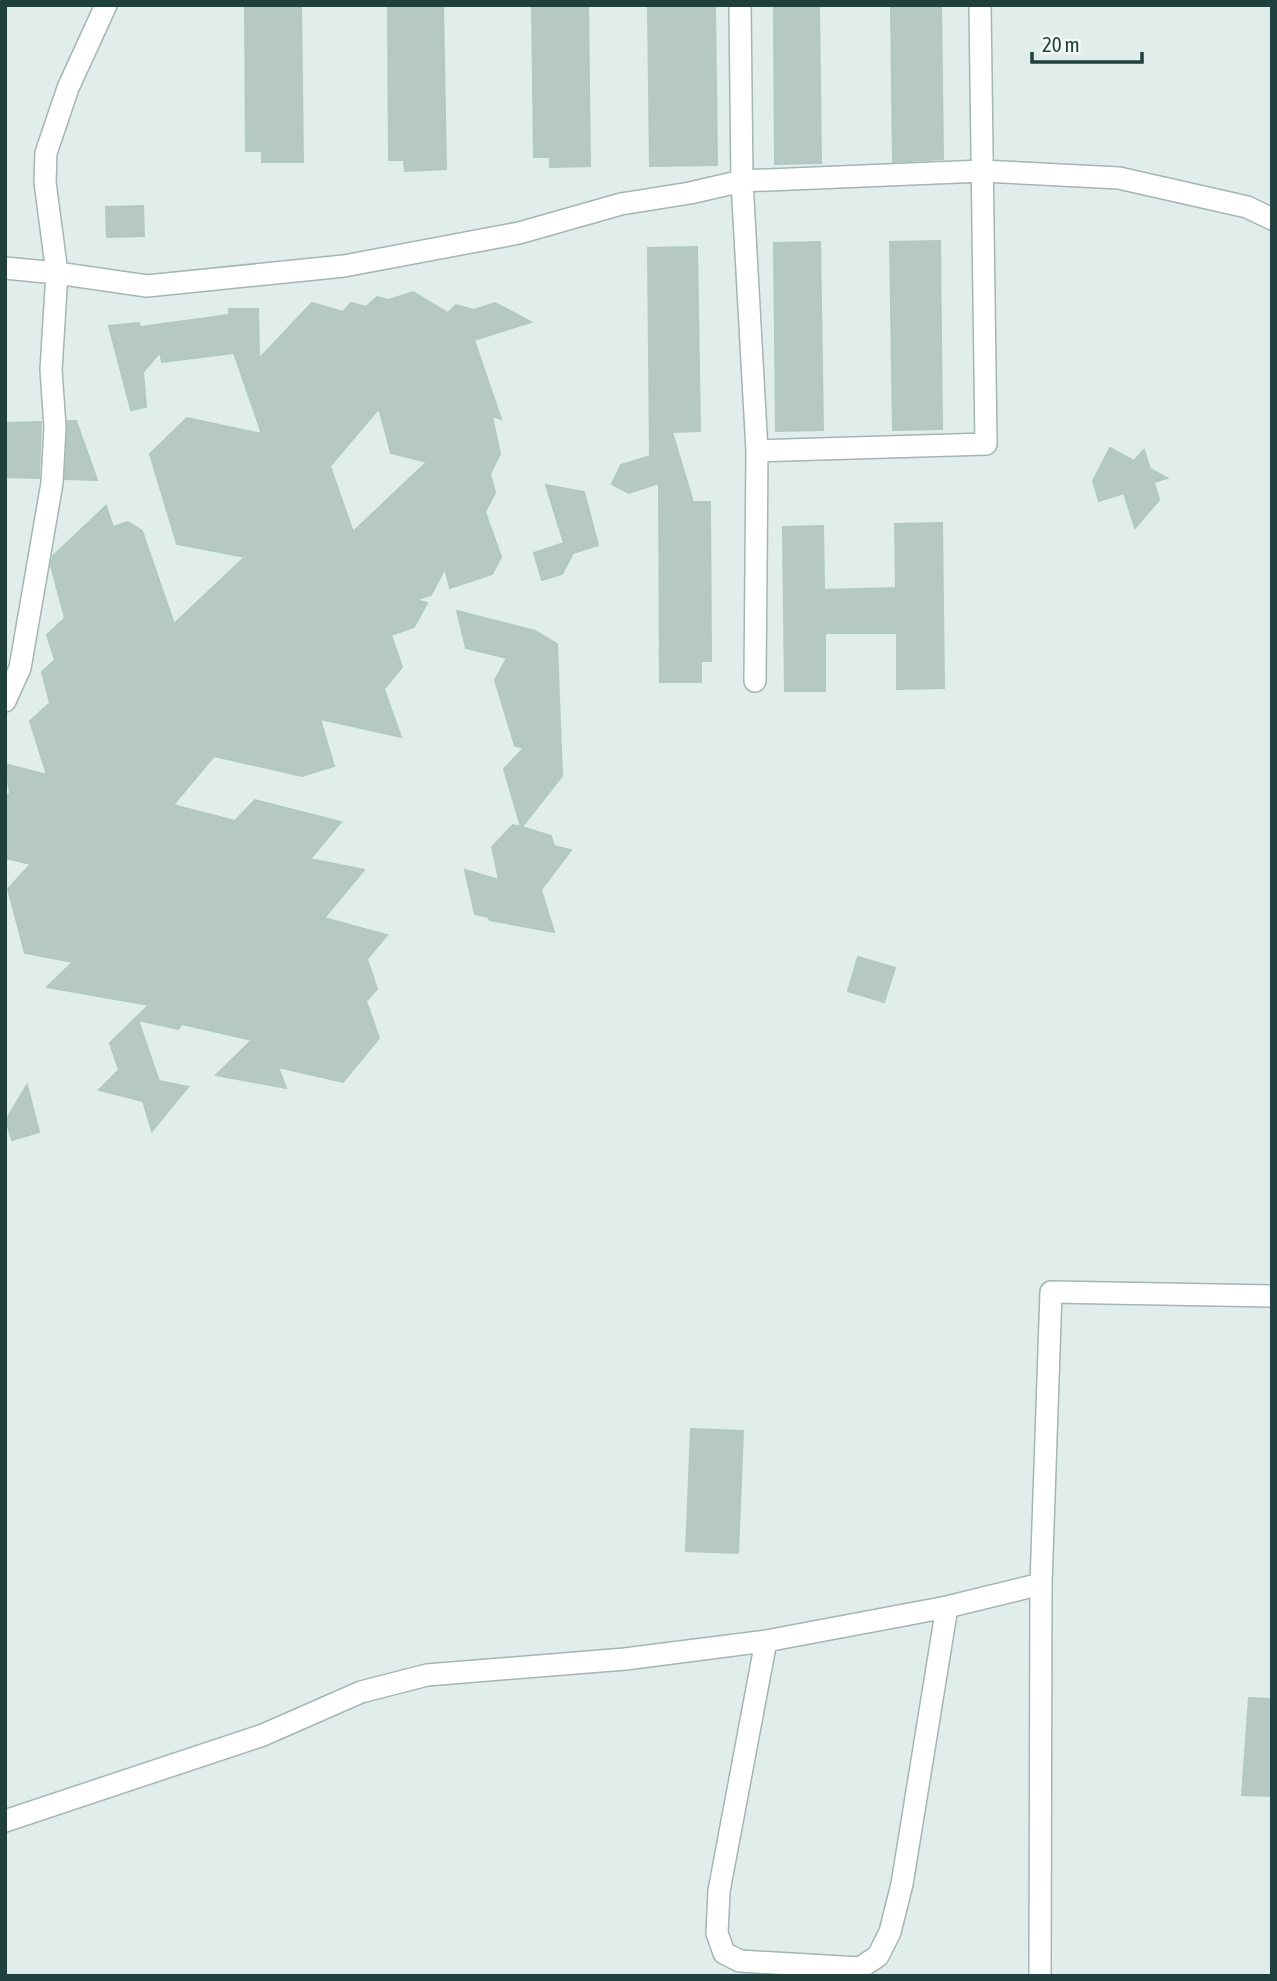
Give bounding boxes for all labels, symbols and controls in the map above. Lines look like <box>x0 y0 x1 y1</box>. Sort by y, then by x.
scale bar <box>1032 21 1142 65</box>
text: 20 m <box>1042 32 1080 56</box>

